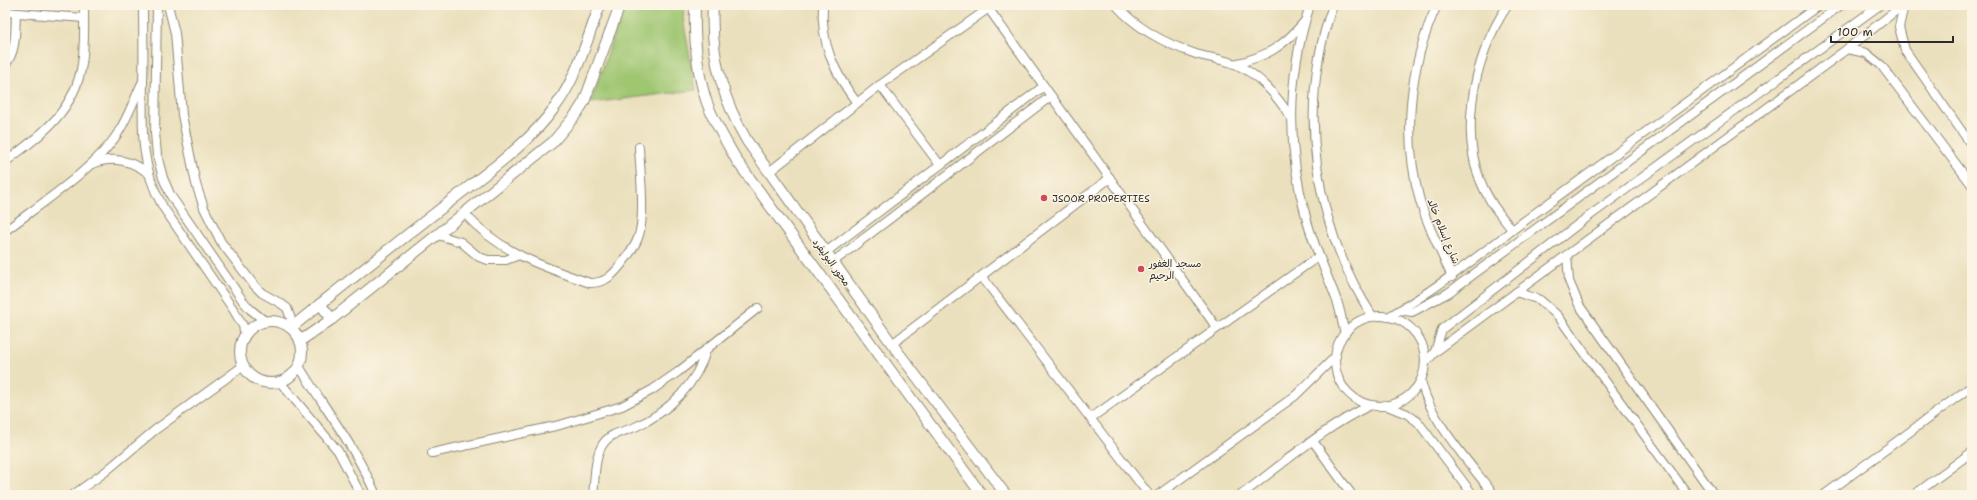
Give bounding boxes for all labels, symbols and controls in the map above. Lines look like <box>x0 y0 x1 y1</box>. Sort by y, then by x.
scale bar <box>1831 18 1953 44</box>
text: 100 m <box>1837 24 1873 40</box>
place label: JSOOR PROPERTIES <box>1052 192 1150 205</box>
marker: JSOOR PROPERTIES <box>1039 193 1049 203</box>
street label: شارع إسلام خالد <box>1424 197 1463 266</box>
street label: محور البوليفرد <box>810 236 853 289</box>
place label: مسجد الغفور الرحيم <box>1148 257 1202 283</box>
marker: مسجد الغفور الرحيم <box>1136 264 1146 274</box>

